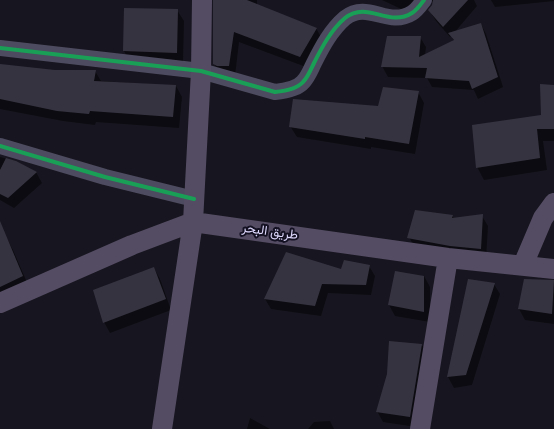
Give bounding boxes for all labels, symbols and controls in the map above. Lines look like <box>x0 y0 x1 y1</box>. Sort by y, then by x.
street label: طريق البحر <box>241 220 299 244</box>

